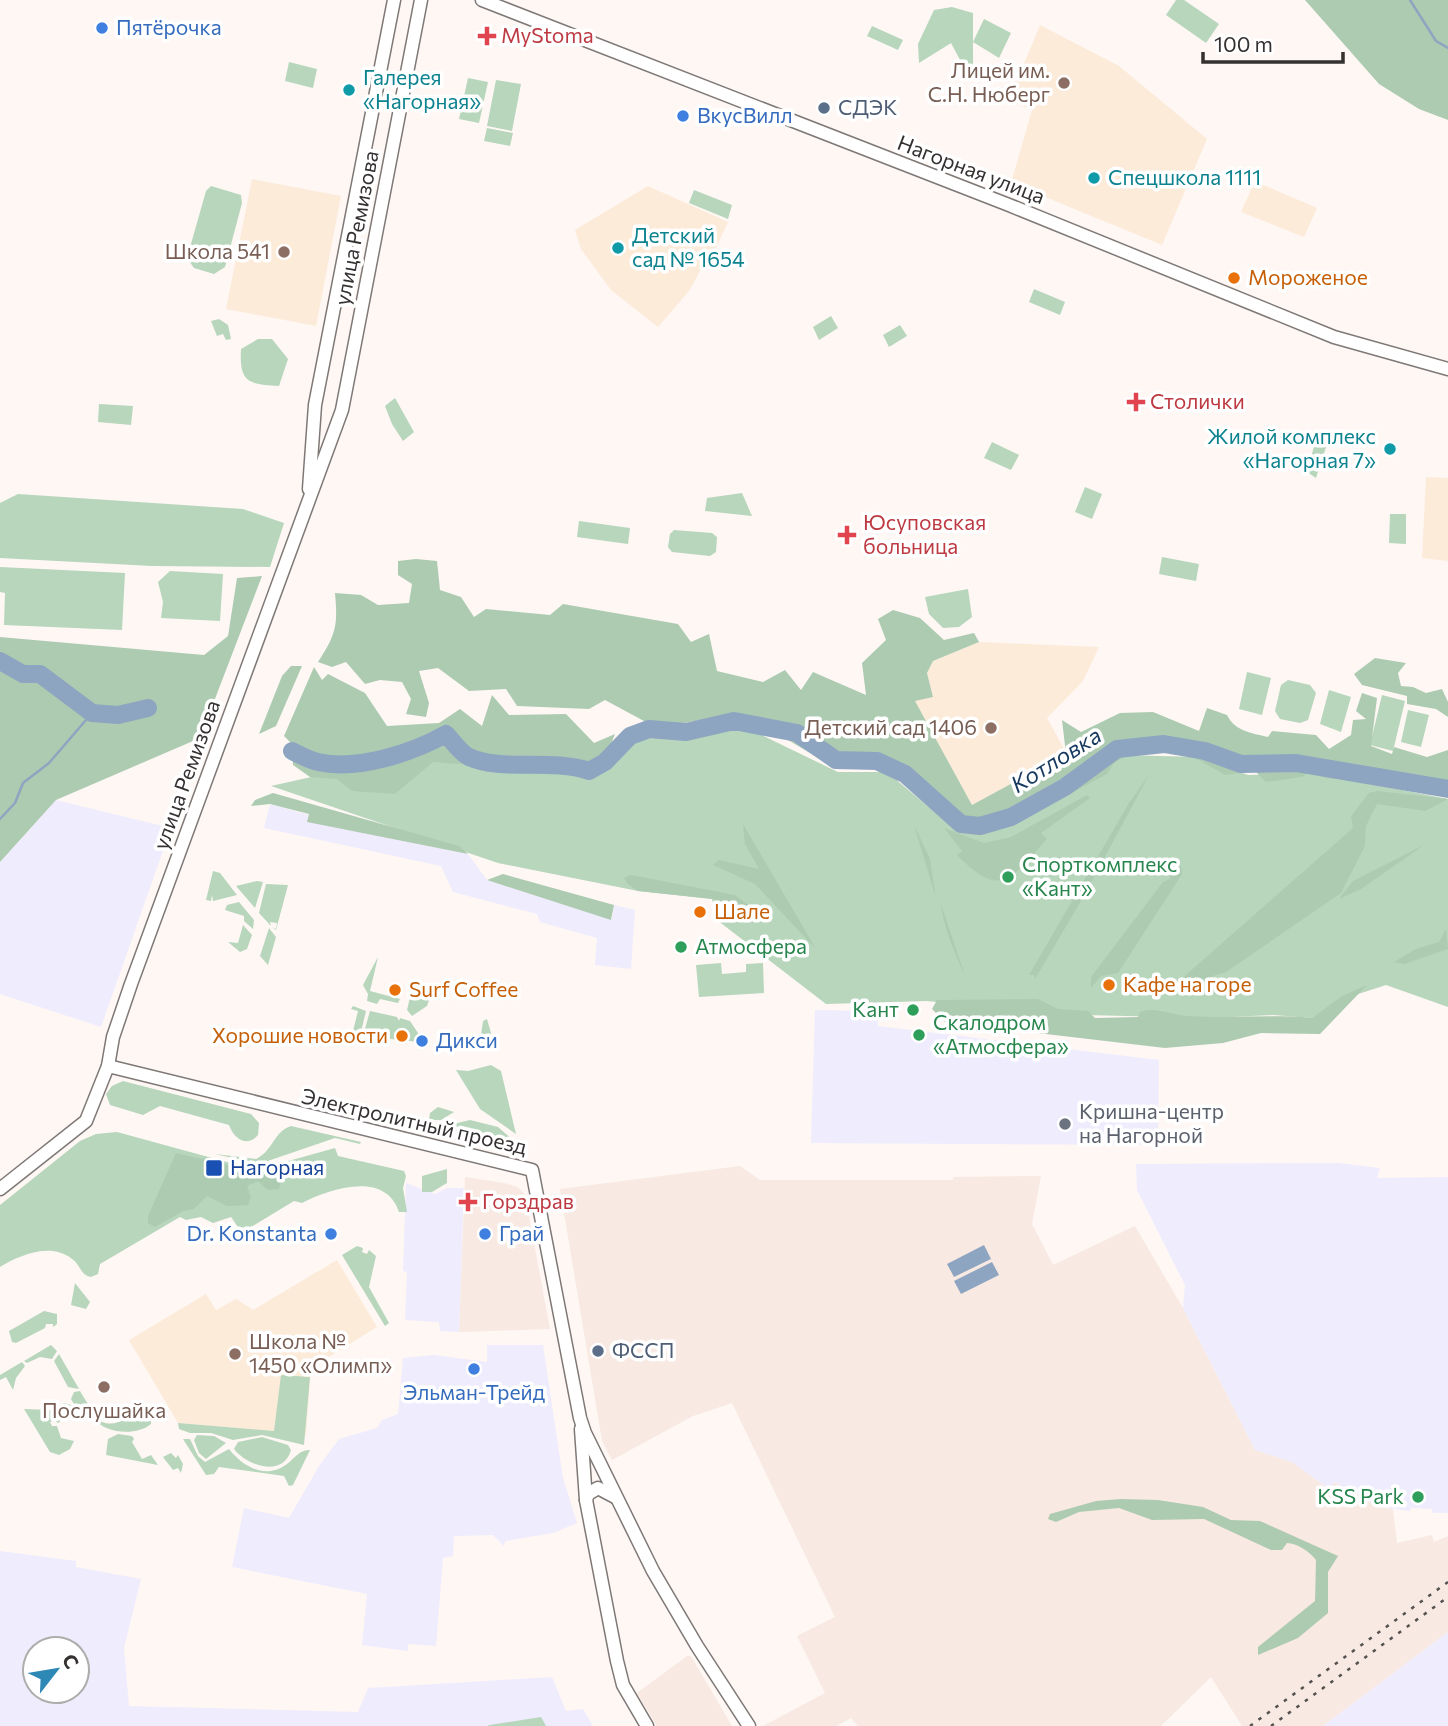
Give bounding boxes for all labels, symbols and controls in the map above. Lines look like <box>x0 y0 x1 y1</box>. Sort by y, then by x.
place label: Пятёрочка <box>116 14 222 39</box>
marker: Пятёрочка <box>94 20 110 36</box>
scale bar <box>1203 21 1343 65</box>
place label: MyStoma <box>501 22 594 47</box>
marker: MyStoma <box>479 28 495 44</box>
text: 100 m <box>1214 31 1273 56</box>
place label: Лицей им. С.Н. Нюберг <box>928 57 1050 106</box>
place label: Галерея «Нагорная» <box>363 64 481 113</box>
marker: Лицей им. С.Н. Нюберг <box>1056 75 1072 91</box>
marker: Галерея «Нагорная» <box>341 82 357 98</box>
place label: СДЭК <box>838 94 897 119</box>
marker: СДЭК <box>816 100 832 116</box>
place label: ВкусВилл <box>697 102 793 127</box>
marker: ВкусВилл <box>675 108 691 124</box>
street label: Нагорная улица <box>894 129 1049 208</box>
street label: улица Ремизова <box>328 148 383 307</box>
place label: Спецшкола 1111 <box>1108 164 1261 189</box>
marker: Спецшкола 1111 <box>1086 170 1102 186</box>
place label: Детский сад № 1654 <box>632 222 745 271</box>
place label: Школа 541 <box>165 238 270 263</box>
marker: Детский сад № 1654 <box>610 240 626 256</box>
marker: Школа 541 <box>276 244 292 260</box>
place label: Мороженое <box>1248 264 1368 289</box>
marker: Мороженое <box>1226 270 1242 286</box>
place label: Столички <box>1150 388 1245 413</box>
marker: Столички <box>1128 394 1144 410</box>
place label: Жилой комплекс «Нагорная 7» <box>1207 423 1376 472</box>
marker: Жилой комплекс «Нагорная 7» <box>1382 441 1398 457</box>
place label: Юсуповская больница <box>863 509 986 558</box>
marker: Юсуповская больница <box>837 525 857 545</box>
street label: улица Ремизова <box>147 696 224 853</box>
place label: Детский сад 1406 <box>804 714 977 739</box>
marker: Детский сад 1406 <box>983 720 999 736</box>
water label: Котловка <box>1005 720 1106 798</box>
place label: Спорткомплекс «Кант» <box>1022 851 1177 900</box>
marker: Спорткомплекс «Кант» <box>1000 869 1016 885</box>
place label: Шале <box>714 898 770 923</box>
marker: Шале <box>692 904 708 920</box>
place label: Атмосфера <box>695 933 807 958</box>
marker: Атмосфера <box>673 939 689 955</box>
place label: Кафе на горе <box>1123 971 1251 996</box>
place label: Surf Coffee <box>409 976 518 1001</box>
marker: Кафе на горе <box>1101 977 1117 993</box>
marker: Surf Coffee <box>387 982 403 998</box>
place label: Кант <box>852 996 899 1021</box>
marker: Кант <box>905 1002 921 1018</box>
place label: Скалодром «Атмосфера» <box>933 1009 1069 1058</box>
place label: Хорошие новости <box>212 1022 388 1047</box>
place label: Дикси <box>436 1027 498 1052</box>
marker: Скалодром «Атмосфера» <box>911 1027 927 1043</box>
marker: Хорошие новости <box>394 1028 410 1044</box>
marker: Дикси <box>414 1033 430 1049</box>
street label: Электролитный проезд <box>299 1082 530 1159</box>
place label: Кришна-центр на Нагорной <box>1079 1098 1224 1147</box>
marker: Кришна-центр на Нагорной <box>1057 1116 1073 1132</box>
place label: Нагорная <box>230 1154 324 1179</box>
marker: Нагорная <box>204 1158 224 1178</box>
place label: Горздрав <box>482 1188 574 1213</box>
marker: Горздрав <box>460 1194 476 1210</box>
place label: Dr. Konstanta <box>187 1220 317 1245</box>
place label: Грай <box>499 1220 544 1245</box>
marker: Dr. Konstanta <box>323 1226 339 1242</box>
marker: Грай <box>477 1226 493 1242</box>
place label: Школа № 1450 «Олимп» <box>249 1328 392 1377</box>
place label: ФССП <box>612 1337 674 1362</box>
marker: ФССП <box>590 1343 606 1359</box>
marker: Школа № 1450 «Олимп» <box>227 1346 243 1362</box>
marker: Эльман-Трейд <box>466 1361 482 1377</box>
marker: Послушайка <box>96 1379 112 1395</box>
place label: Эльман-Трейд <box>403 1379 545 1404</box>
place label: Послушайка <box>42 1397 166 1422</box>
place label: KSS Park <box>1317 1483 1404 1508</box>
marker: KSS Park <box>1410 1489 1426 1505</box>
north arrow <box>21 1635 91 1705</box>
text: С <box>58 1649 84 1672</box>

